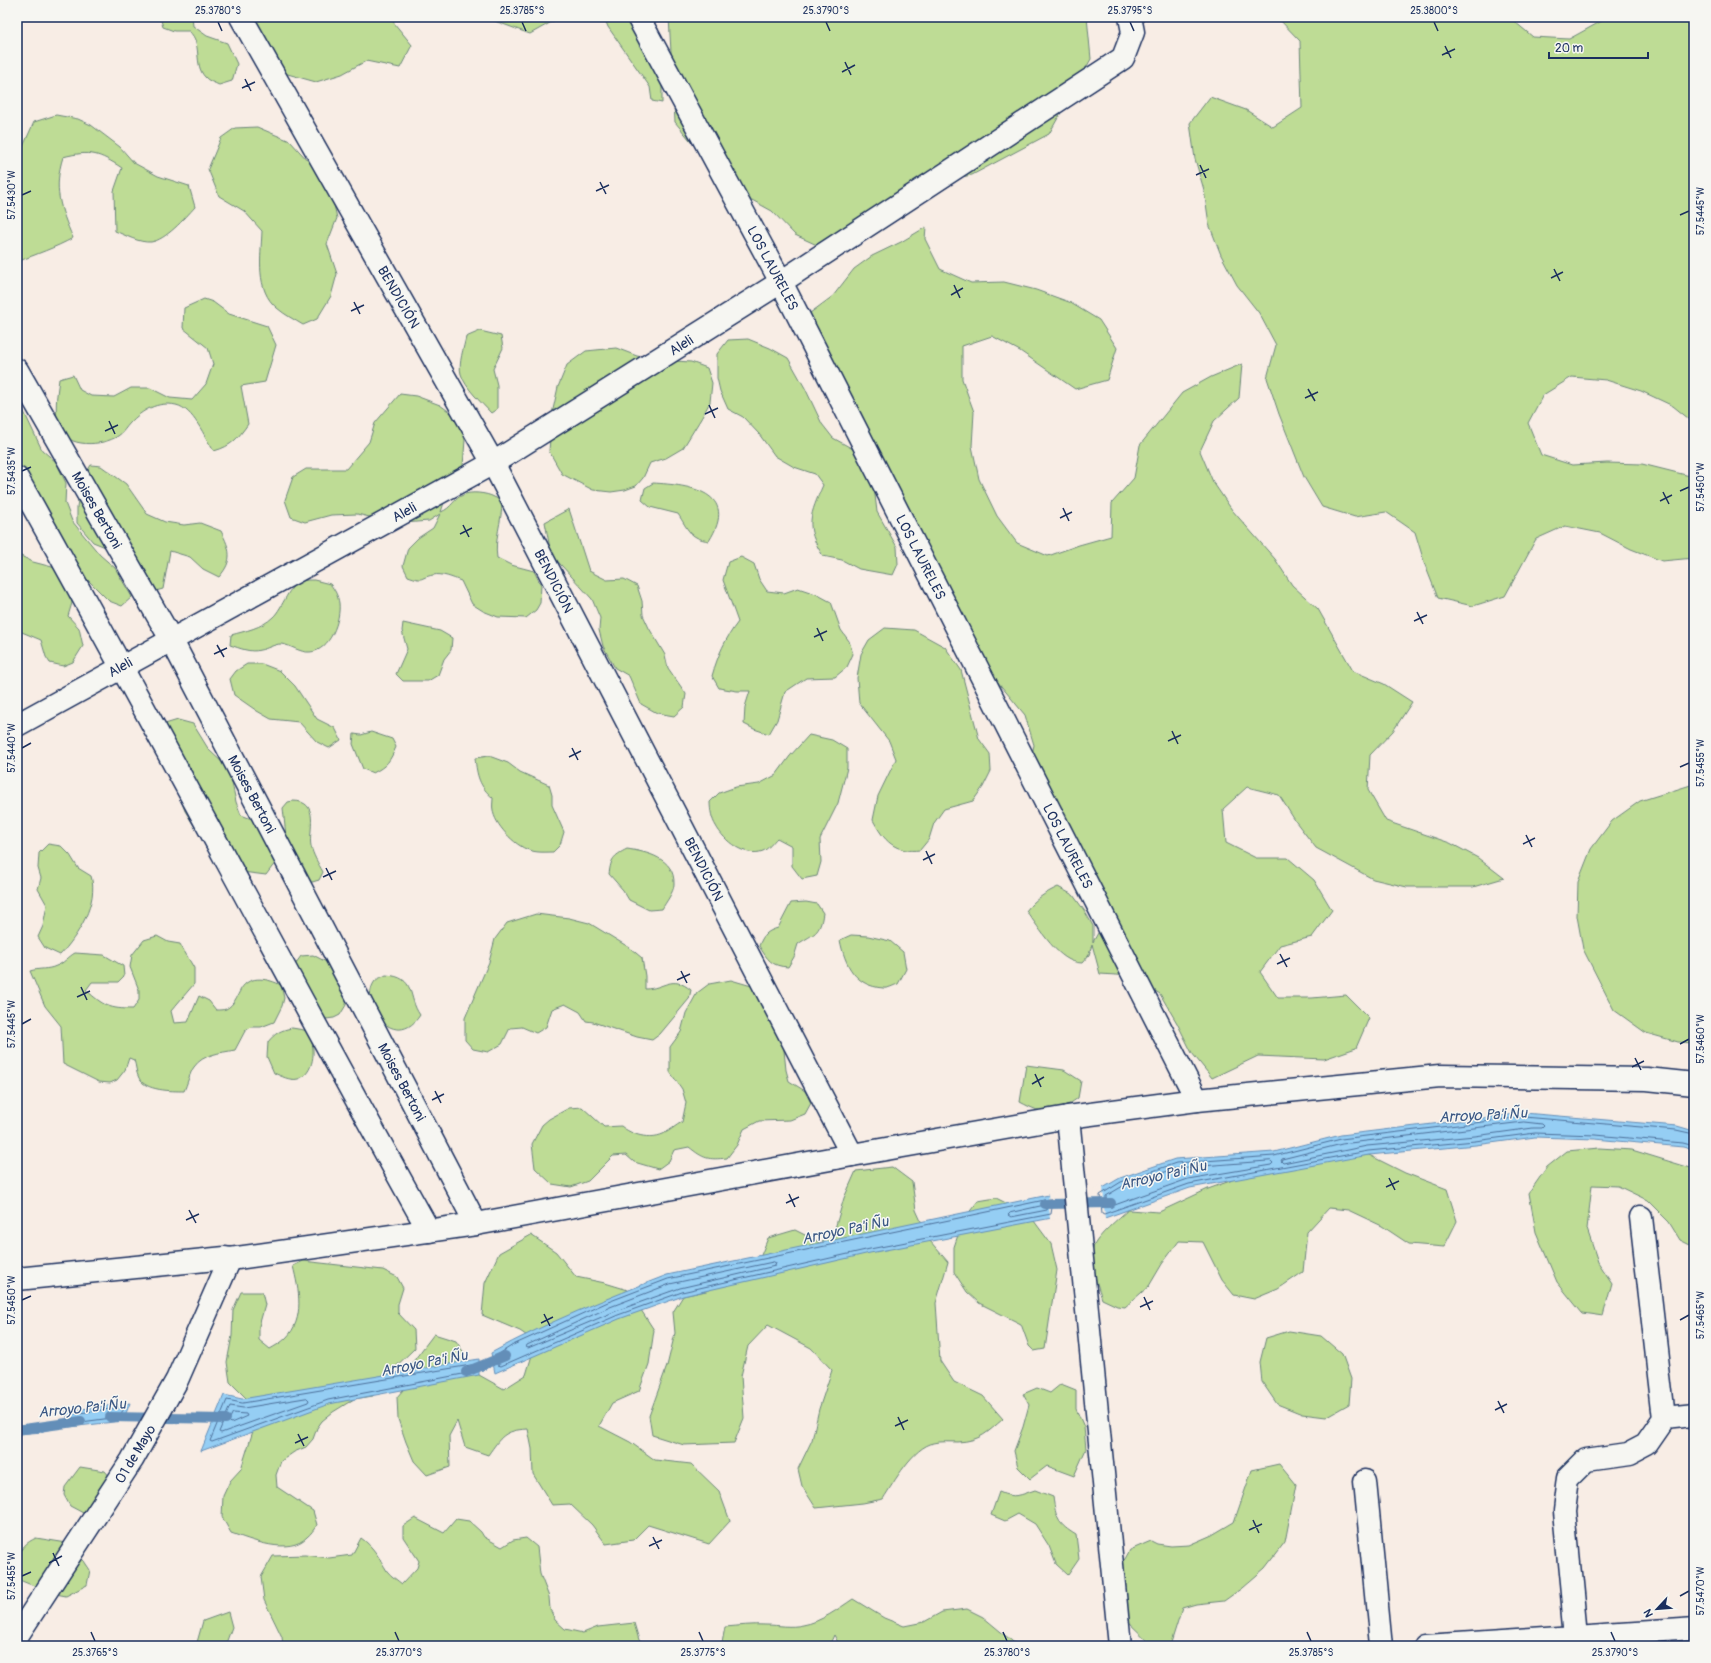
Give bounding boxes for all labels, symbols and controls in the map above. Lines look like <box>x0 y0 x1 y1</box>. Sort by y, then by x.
text: 25.3780°S <box>195 5 241 17</box>
text: 25.3785°S <box>500 5 545 17</box>
text: 25.3790°S <box>803 5 849 17</box>
text: 25.3795°S <box>1108 5 1153 17</box>
text: 25.3800°S <box>1410 5 1458 17</box>
scale bar <box>1549 34 1648 60</box>
text: 20 m <box>1555 41 1584 56</box>
text: 57.5430°W <box>6 170 18 220</box>
text: 57.5445°W <box>1695 186 1707 235</box>
street label: LOS LAURELES <box>743 223 802 313</box>
street label: BENDICIÓN <box>374 263 424 331</box>
street label: Aleli <box>666 331 697 359</box>
text: 57.5435°W <box>6 447 18 495</box>
text: 57.5450°W <box>1695 462 1707 512</box>
street label: Moises Bertoni <box>68 469 126 552</box>
street label: Aleli <box>389 499 420 526</box>
street label: LOS LAURELES <box>892 512 949 603</box>
street label: BENDICIÓN <box>530 546 578 616</box>
street label: Aleli <box>105 654 136 681</box>
text: 57.5440°W <box>6 723 18 773</box>
text: 57.5455°W <box>1695 739 1707 787</box>
street label: Moises Bertoni <box>224 752 279 837</box>
street label: LOS LAURELES <box>1039 801 1096 892</box>
street label: BENDICIÓN <box>680 834 728 904</box>
text: 57.5445°W <box>6 999 18 1048</box>
text: 57.5460°W <box>1695 1014 1707 1064</box>
street label: Moises Bertoni <box>374 1040 429 1125</box>
water label: Arroyo Pa'i Ñu <box>1439 1104 1529 1127</box>
water label: Arroyo Pa'i Ñu <box>1118 1156 1210 1195</box>
water label: Arroyo Pa'i Ñu <box>800 1212 892 1249</box>
text: 57.5450°W <box>6 1275 18 1325</box>
text: 57.5465°W <box>1695 1290 1707 1339</box>
water label: Arroyo Pa'i Ñu <box>379 1345 471 1381</box>
water label: Arroyo Pa'i Ñu <box>37 1394 128 1423</box>
street label: 01 de Mayo <box>111 1422 160 1487</box>
text: 57.5455°W <box>6 1552 18 1600</box>
text: 57.5470°W <box>1695 1566 1707 1616</box>
north arrow <box>1637 1589 1677 1629</box>
text: N <box>1641 1606 1656 1619</box>
text: 25.3765°S <box>72 1647 118 1659</box>
text: 25.3770°S <box>376 1647 422 1659</box>
text: 25.3775°S <box>681 1647 726 1659</box>
text: 25.3780°S <box>984 1647 1030 1659</box>
text: 25.3785°S <box>1289 1647 1334 1659</box>
text: 25.3790°S <box>1592 1647 1638 1659</box>

